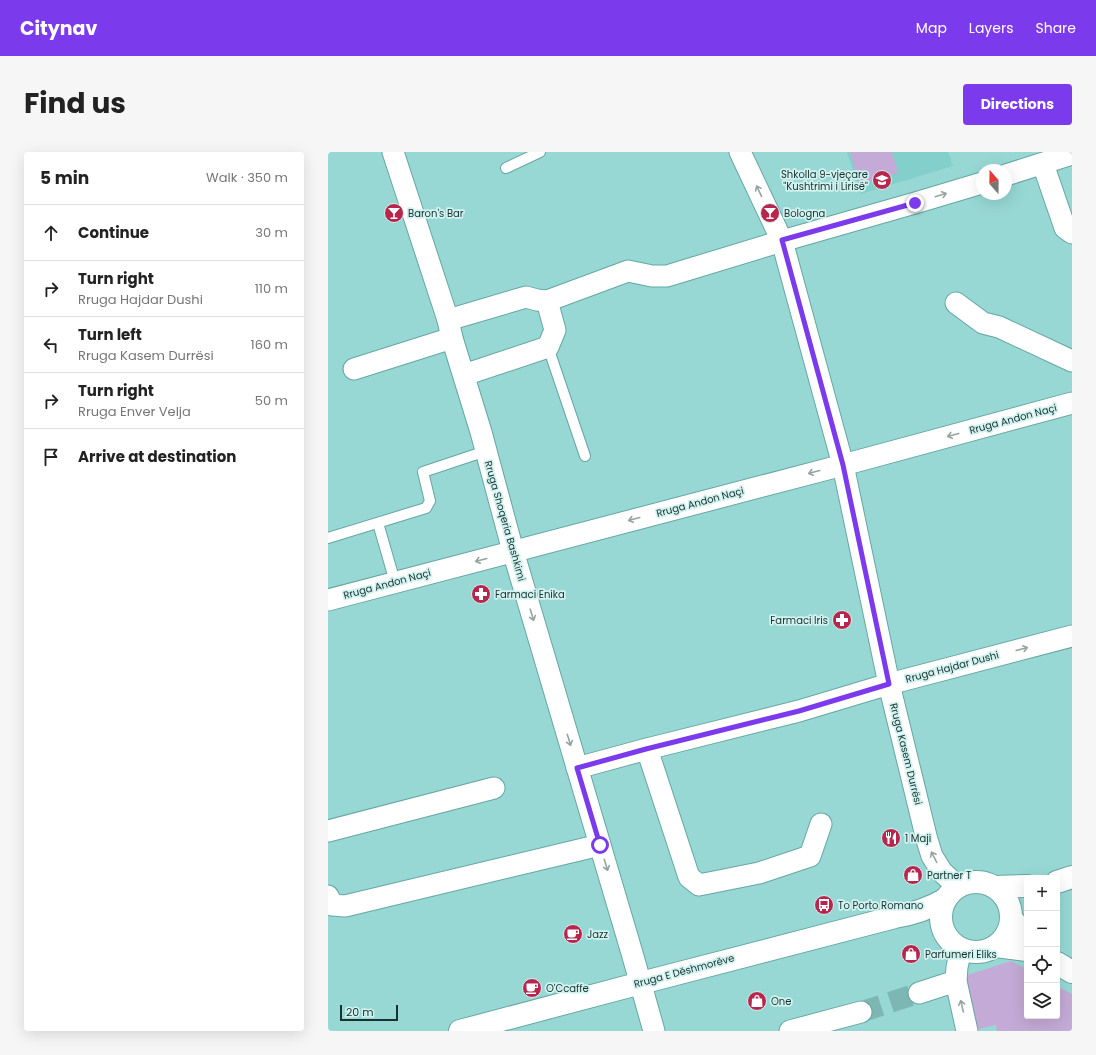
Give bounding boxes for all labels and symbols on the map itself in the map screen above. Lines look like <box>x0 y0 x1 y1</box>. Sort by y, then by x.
north arrow <box>976 164 1012 200</box>
place label: Shkolla 9-vjeçare "Kushtrimi i Lirisë" <box>781 167 868 194</box>
school or university icon: Shkolla 9-vjeçare "Kushtrimi i Lirisë" <box>871 169 893 191</box>
one-way arrow <box>755 186 762 198</box>
one-way arrow <box>934 191 947 198</box>
route end <box>906 194 924 212</box>
bar icon: Baron's Bar <box>383 202 405 224</box>
bar icon: Bologna <box>759 202 781 224</box>
place label: Baron's Bar <box>408 206 464 221</box>
place label: Bologna <box>784 206 825 221</box>
street label: Rruga Andon Naçi <box>968 400 1058 438</box>
one-way arrow <box>947 432 960 439</box>
street label: Rruga Shoqeria Bashkimi <box>481 459 529 583</box>
one-way arrow <box>808 469 821 477</box>
street label: Rruga Andon Naçi <box>655 483 745 521</box>
one-way arrow <box>628 516 641 524</box>
one-way arrow <box>475 556 488 564</box>
street label: Rruga Andon Naçi <box>342 565 432 603</box>
pharmacy icon: Farmaci Enika <box>470 583 492 605</box>
place label: Farmaci Enika <box>495 587 565 602</box>
one-way arrow <box>529 609 536 622</box>
pharmacy icon: Farmaci Iris <box>831 609 853 631</box>
place label: Farmaci Iris <box>770 613 828 628</box>
one-way arrow <box>1015 645 1028 652</box>
street label: Rruga Hajdar Dushi <box>904 647 1000 687</box>
street label: Rruga Kasem Durrësi <box>886 702 926 806</box>
one-way arrow <box>566 733 573 746</box>
restaurant icon: 1 Maji <box>880 827 902 849</box>
place label: 1 Maji <box>905 831 931 846</box>
route start <box>591 836 609 854</box>
one-way arrow <box>930 851 937 863</box>
one-way arrow <box>603 858 610 871</box>
shop icon: Partner T <box>902 864 924 886</box>
place label: Partner T <box>927 868 972 883</box>
bus stop icon: To Porto Romano <box>813 894 835 916</box>
place label: To Porto Romano <box>838 898 923 913</box>
cafe icon: Jazz <box>562 923 584 945</box>
place label: Jazz <box>587 927 609 942</box>
shop icon: Parfumeri Eliks <box>900 943 922 965</box>
place label: Parfumeri Eliks <box>925 947 997 962</box>
street label: Rruga E Dëshmorëve <box>632 950 736 992</box>
cafe icon: O'Ccaffe <box>521 977 543 999</box>
place label: O'Ccaffe <box>546 981 589 996</box>
shop icon: One <box>746 990 768 1012</box>
place label: One <box>771 994 791 1009</box>
one-way arrow <box>957 1000 965 1013</box>
scale bar <box>340 1003 398 1022</box>

